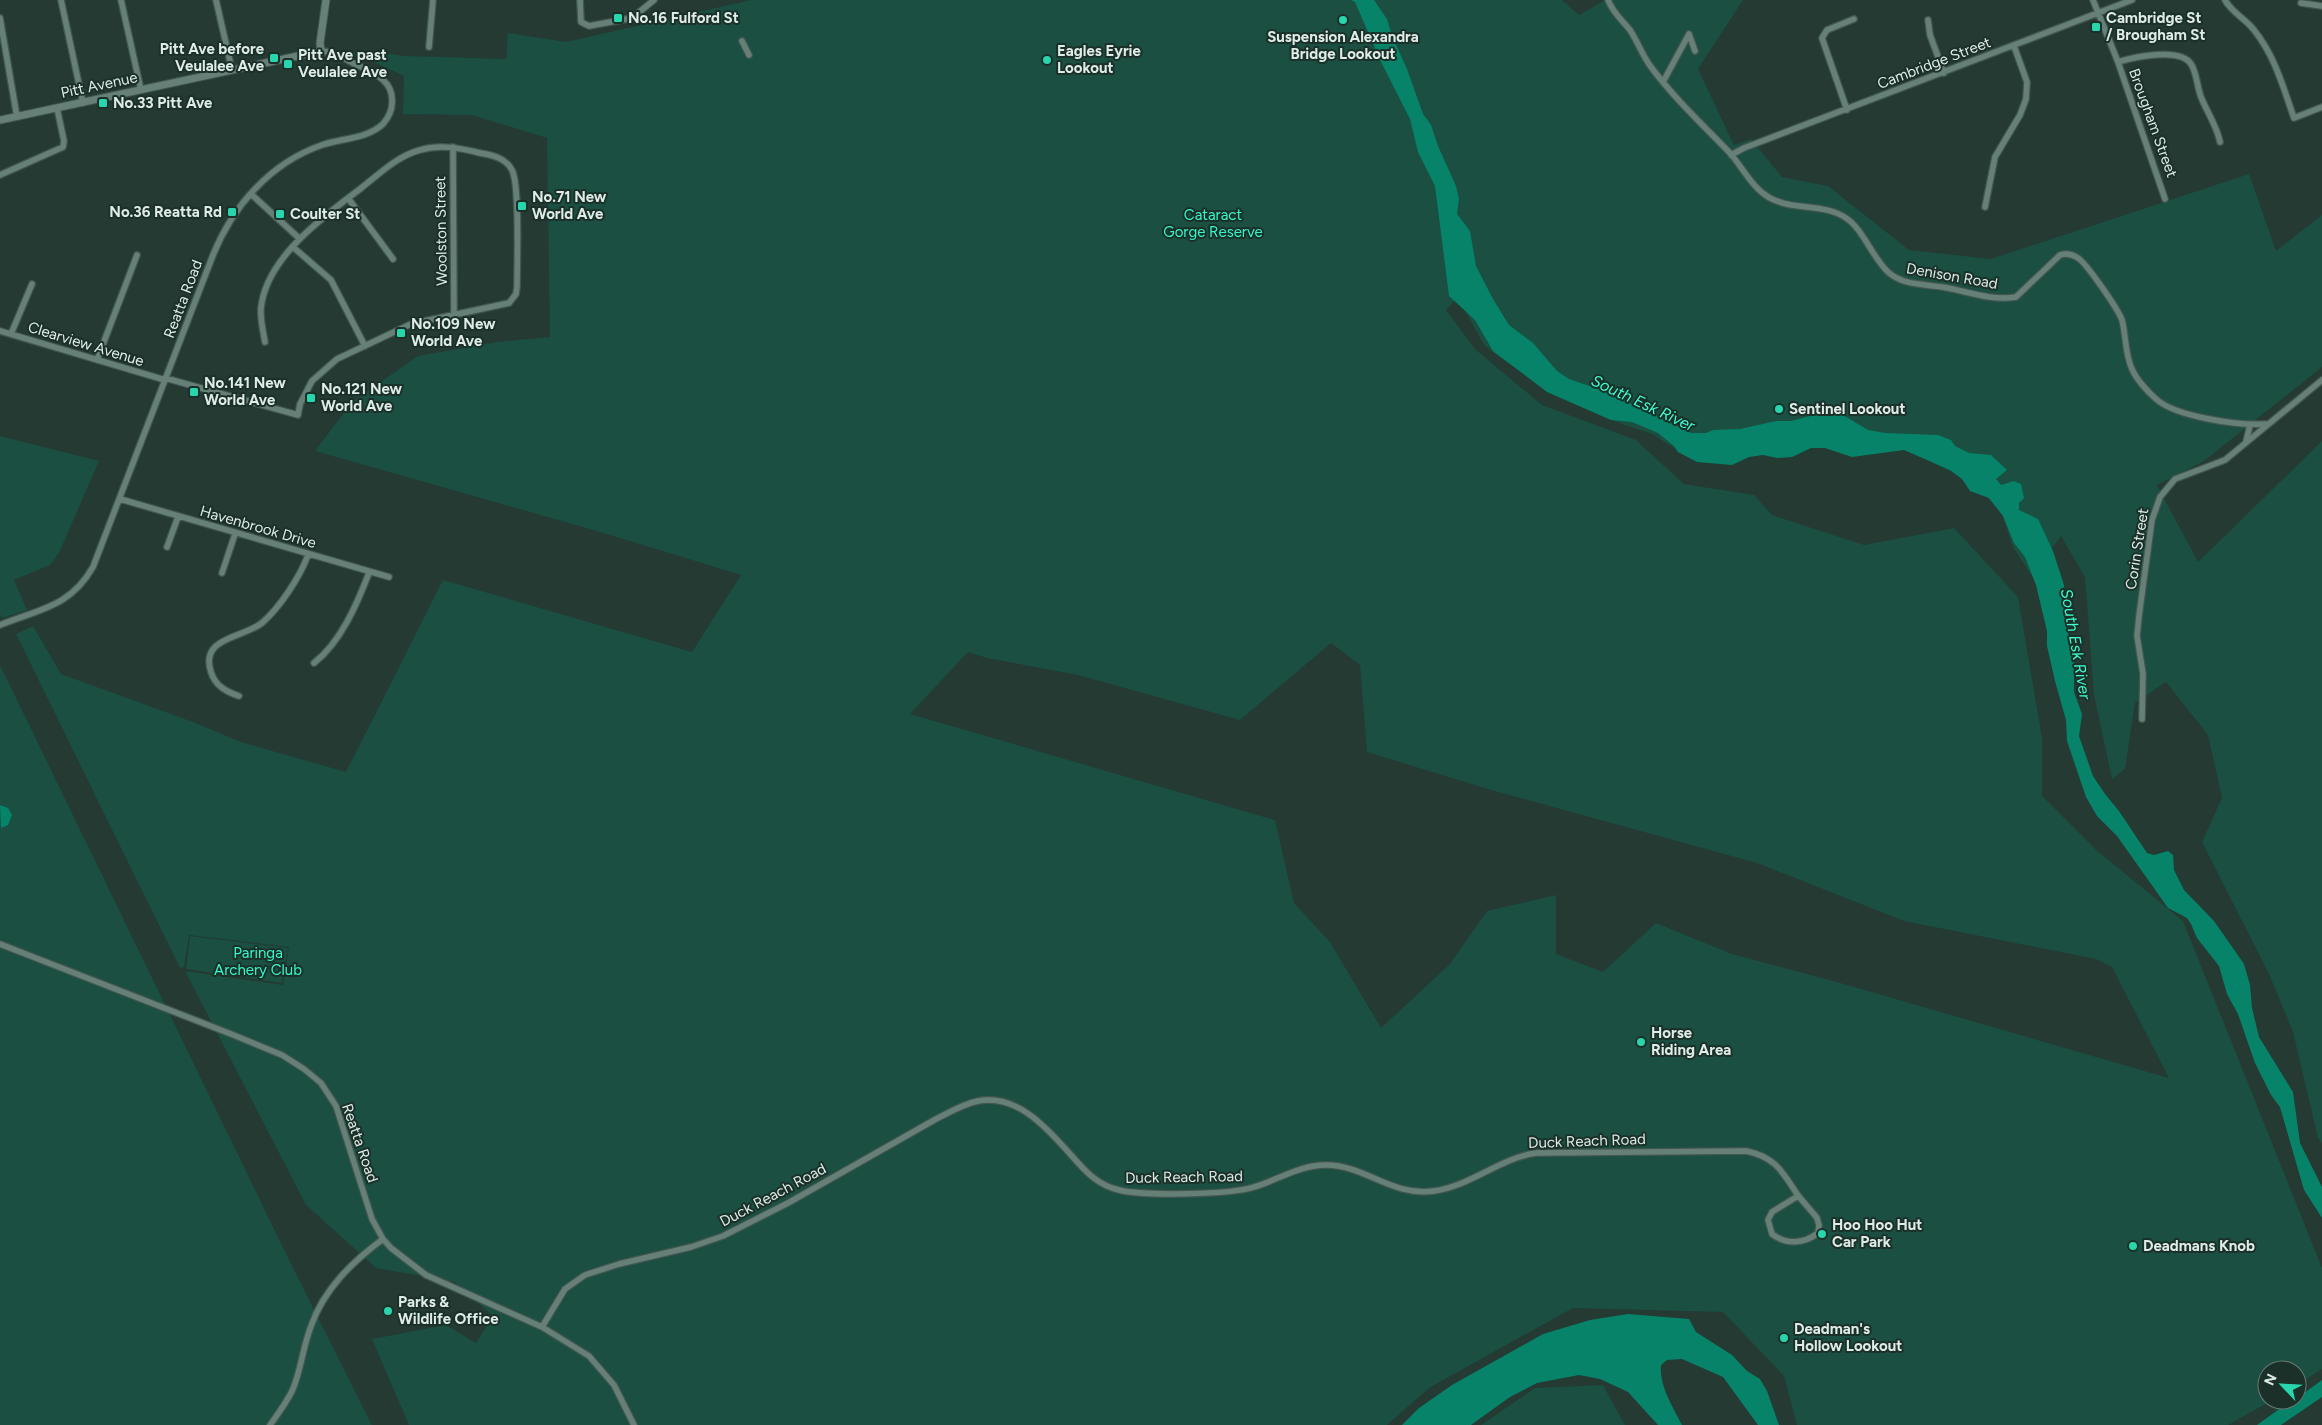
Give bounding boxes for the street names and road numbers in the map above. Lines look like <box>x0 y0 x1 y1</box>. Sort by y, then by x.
street label: Cambridge Street <box>1875 33 1994 93</box>
street label: Brougham Street <box>2125 66 2181 180</box>
street label: Pitt Avenue <box>59 68 139 102</box>
street label: Woolston Street <box>431 176 451 286</box>
street label: Reatta Road <box>160 257 206 341</box>
street label: Denison Road <box>1905 259 1999 293</box>
street label: Clearview Avenue <box>26 318 146 370</box>
street label: Havenbrook Drive <box>198 502 318 552</box>
street label: Corin Street <box>2122 507 2152 591</box>
street label: Reatta Road <box>338 1101 382 1185</box>
street label: Duck Reach Road <box>1528 1130 1646 1152</box>
street label: Duck Reach Road <box>717 1159 829 1231</box>
street label: Duck Reach Road <box>1125 1167 1243 1187</box>

